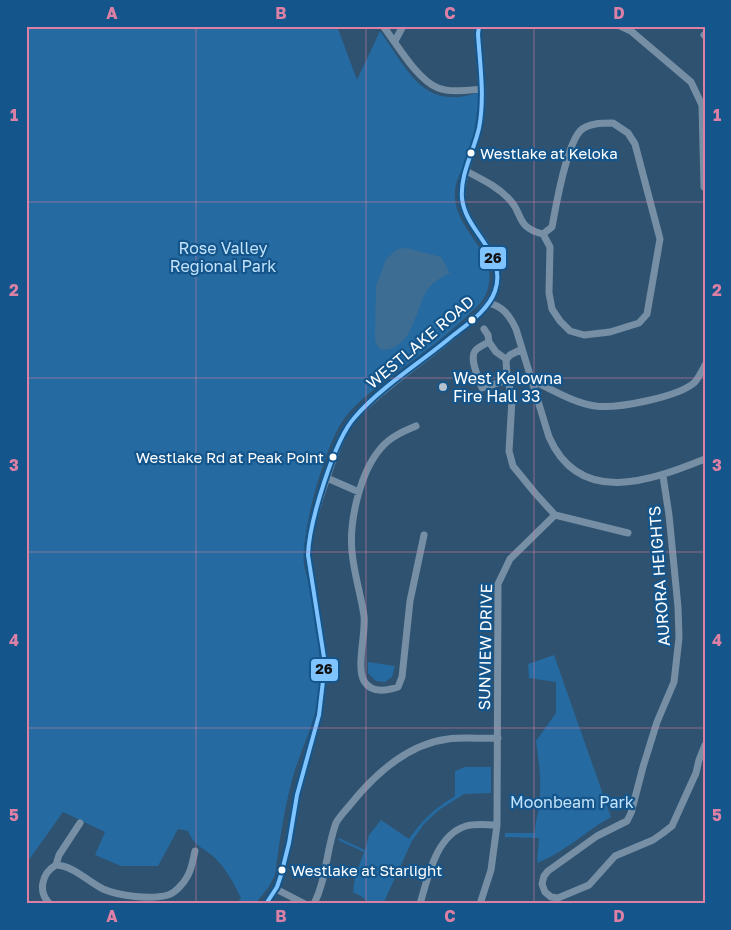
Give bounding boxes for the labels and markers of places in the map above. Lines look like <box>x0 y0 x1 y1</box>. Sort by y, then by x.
place label: Westlake at Keloka <box>480 144 618 162</box>
marker: Westlake at Keloka <box>466 148 476 158</box>
unlabelled marker <box>467 315 477 325</box>
place label: West Kelowna Fire Hall 33 <box>453 368 562 406</box>
marker: West Kelowna Fire Hall 33 <box>437 381 449 393</box>
place label: Westlake Rd at Peak Point <box>136 448 324 466</box>
marker: Westlake Rd at Peak Point <box>328 452 338 462</box>
place label: Westlake at Starlight <box>291 861 442 879</box>
marker: Westlake at Starlight <box>277 865 287 875</box>

